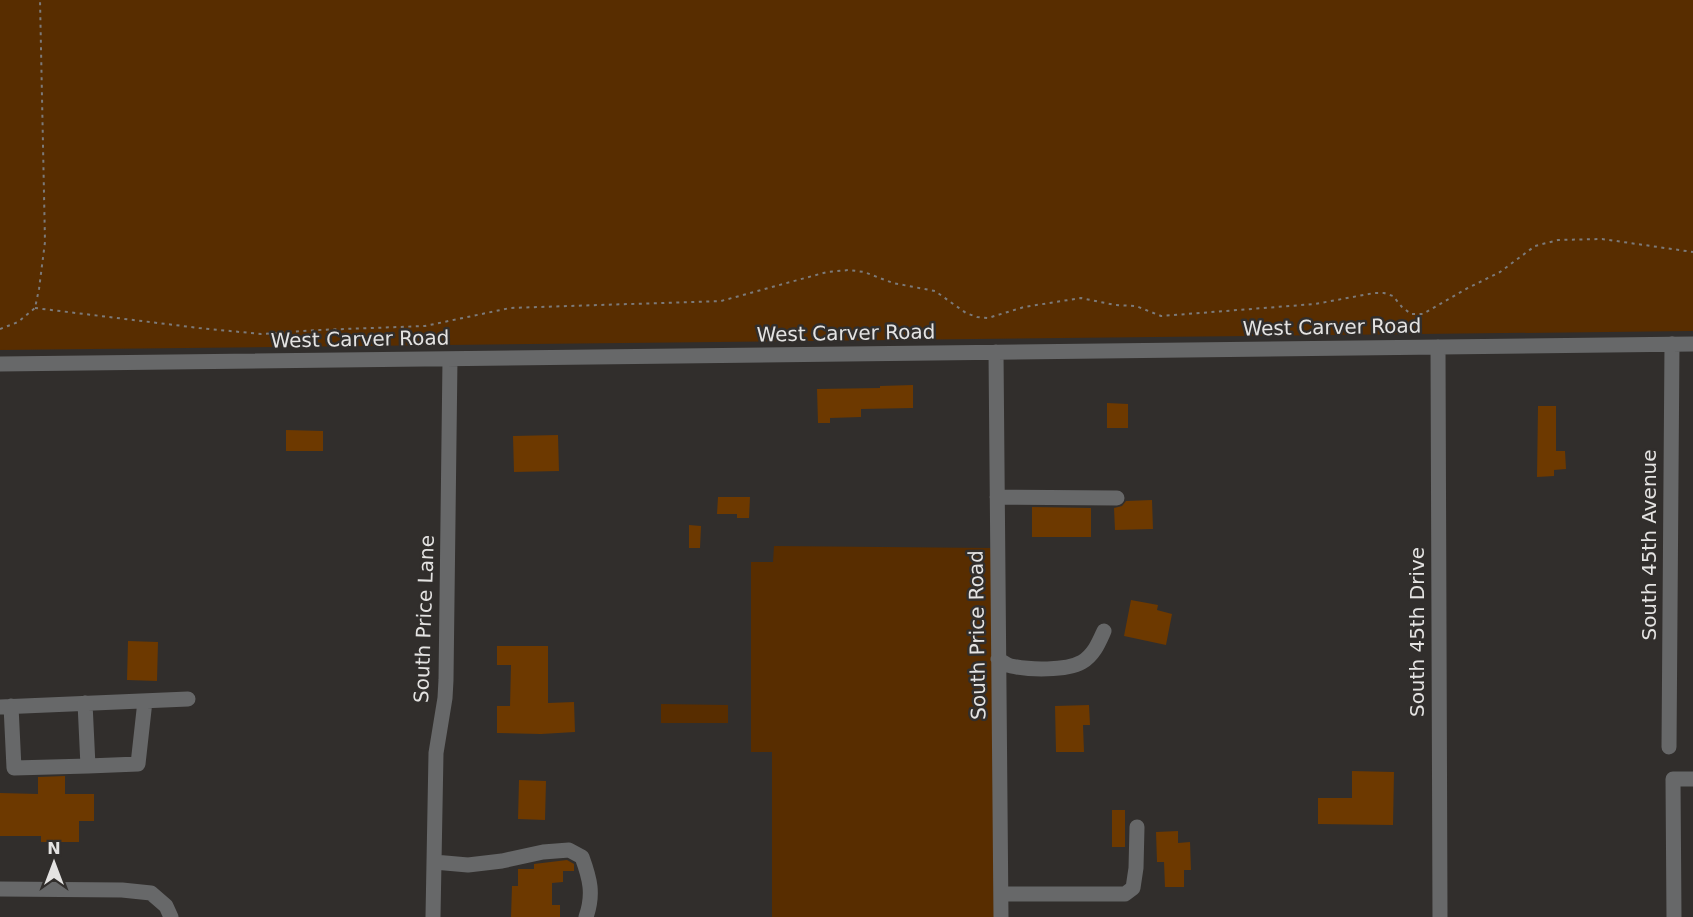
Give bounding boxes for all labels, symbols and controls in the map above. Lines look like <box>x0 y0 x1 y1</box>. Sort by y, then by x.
street label: West Carver Road <box>1242 313 1422 341</box>
street label: West Carver Road <box>756 319 936 347</box>
street label: West Carver Road <box>270 325 450 353</box>
street label: South 45th Avenue <box>1637 449 1661 641</box>
street label: South Price Lane <box>409 535 439 703</box>
street label: South 45th Drive <box>1405 547 1429 717</box>
street label: South Price Road <box>964 550 990 720</box>
north arrow <box>24 833 84 893</box>
text: N <box>47 839 61 858</box>

